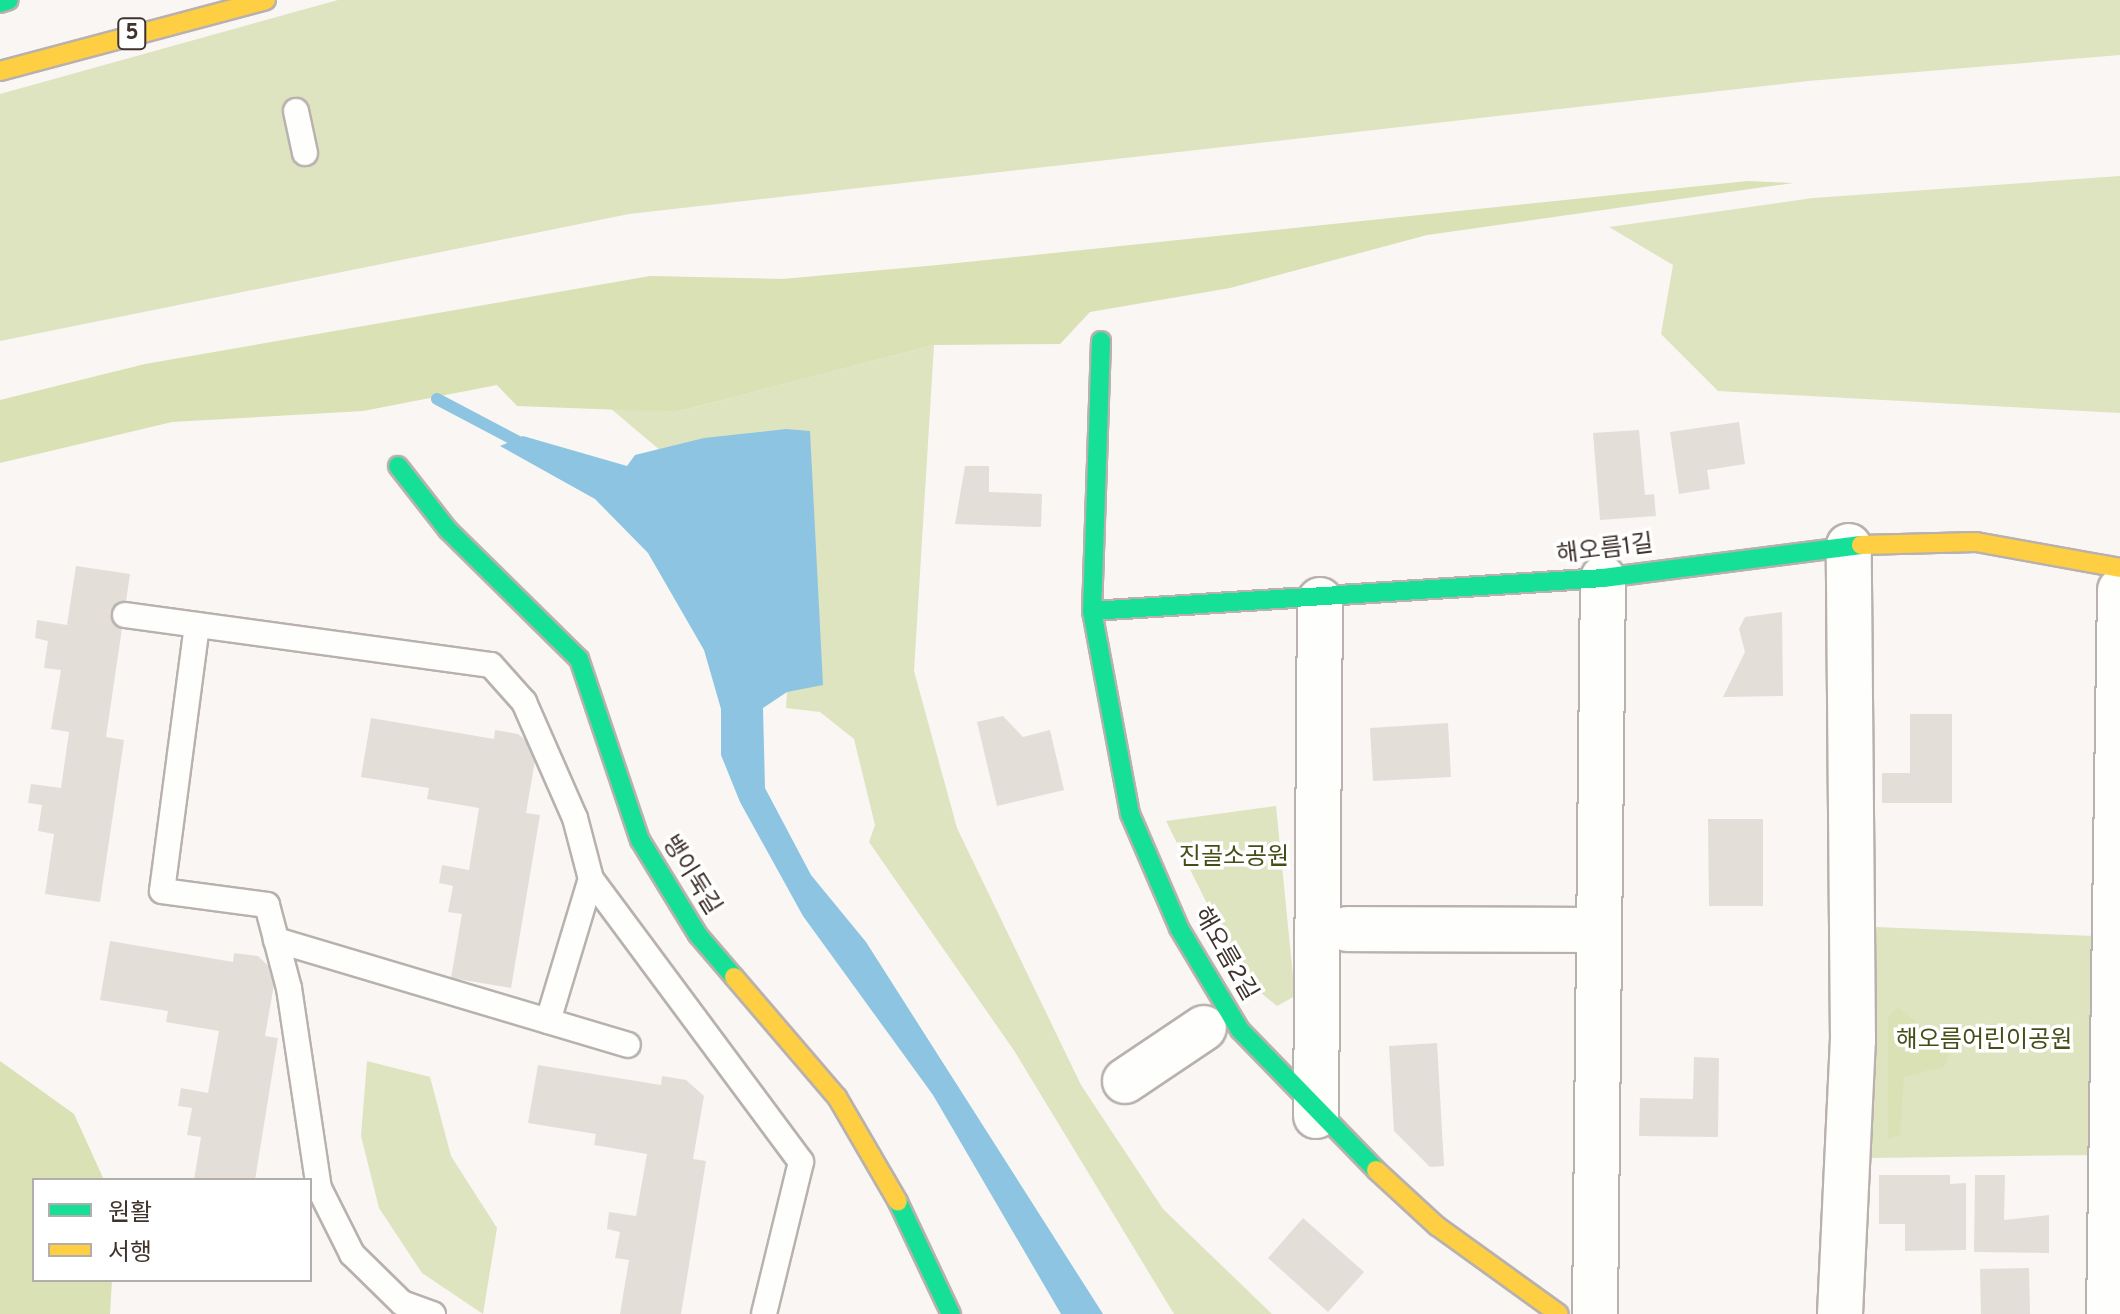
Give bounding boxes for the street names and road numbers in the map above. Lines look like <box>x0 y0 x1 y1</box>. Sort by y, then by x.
road number: 5 <box>116 16 148 52</box>
street label: 해오름1길 <box>1555 531 1655 571</box>
street label: 뱅이둑길 <box>654 831 726 921</box>
street label: 해오름2길 <box>1186 903 1262 1007</box>

